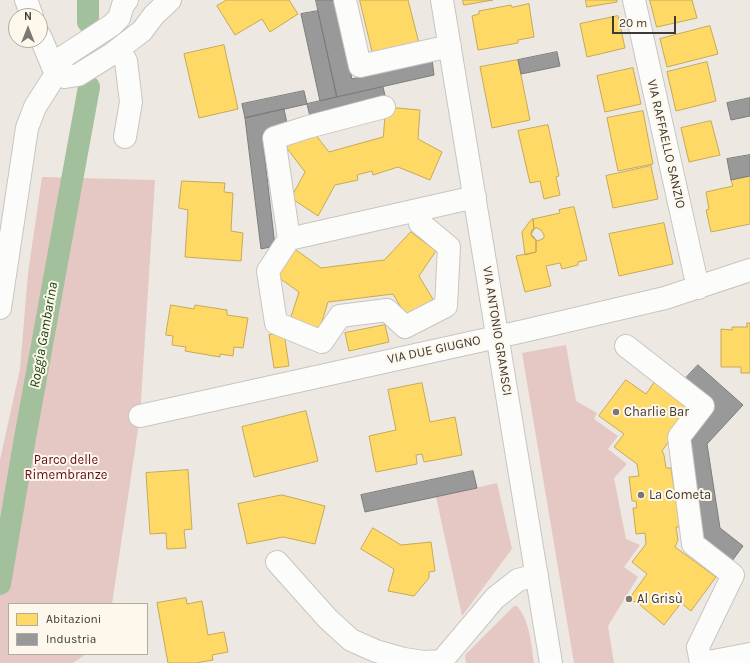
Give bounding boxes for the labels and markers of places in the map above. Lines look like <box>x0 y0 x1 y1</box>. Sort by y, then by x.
place label: Charlie Bar <box>624 404 689 420</box>
marker: Charlie Bar <box>611 407 621 417</box>
place label: La Cometa <box>649 487 711 503</box>
marker: La Cometa <box>636 490 646 500</box>
place label: Al Grisù <box>637 591 683 607</box>
marker: Al Grisù <box>624 594 634 604</box>

